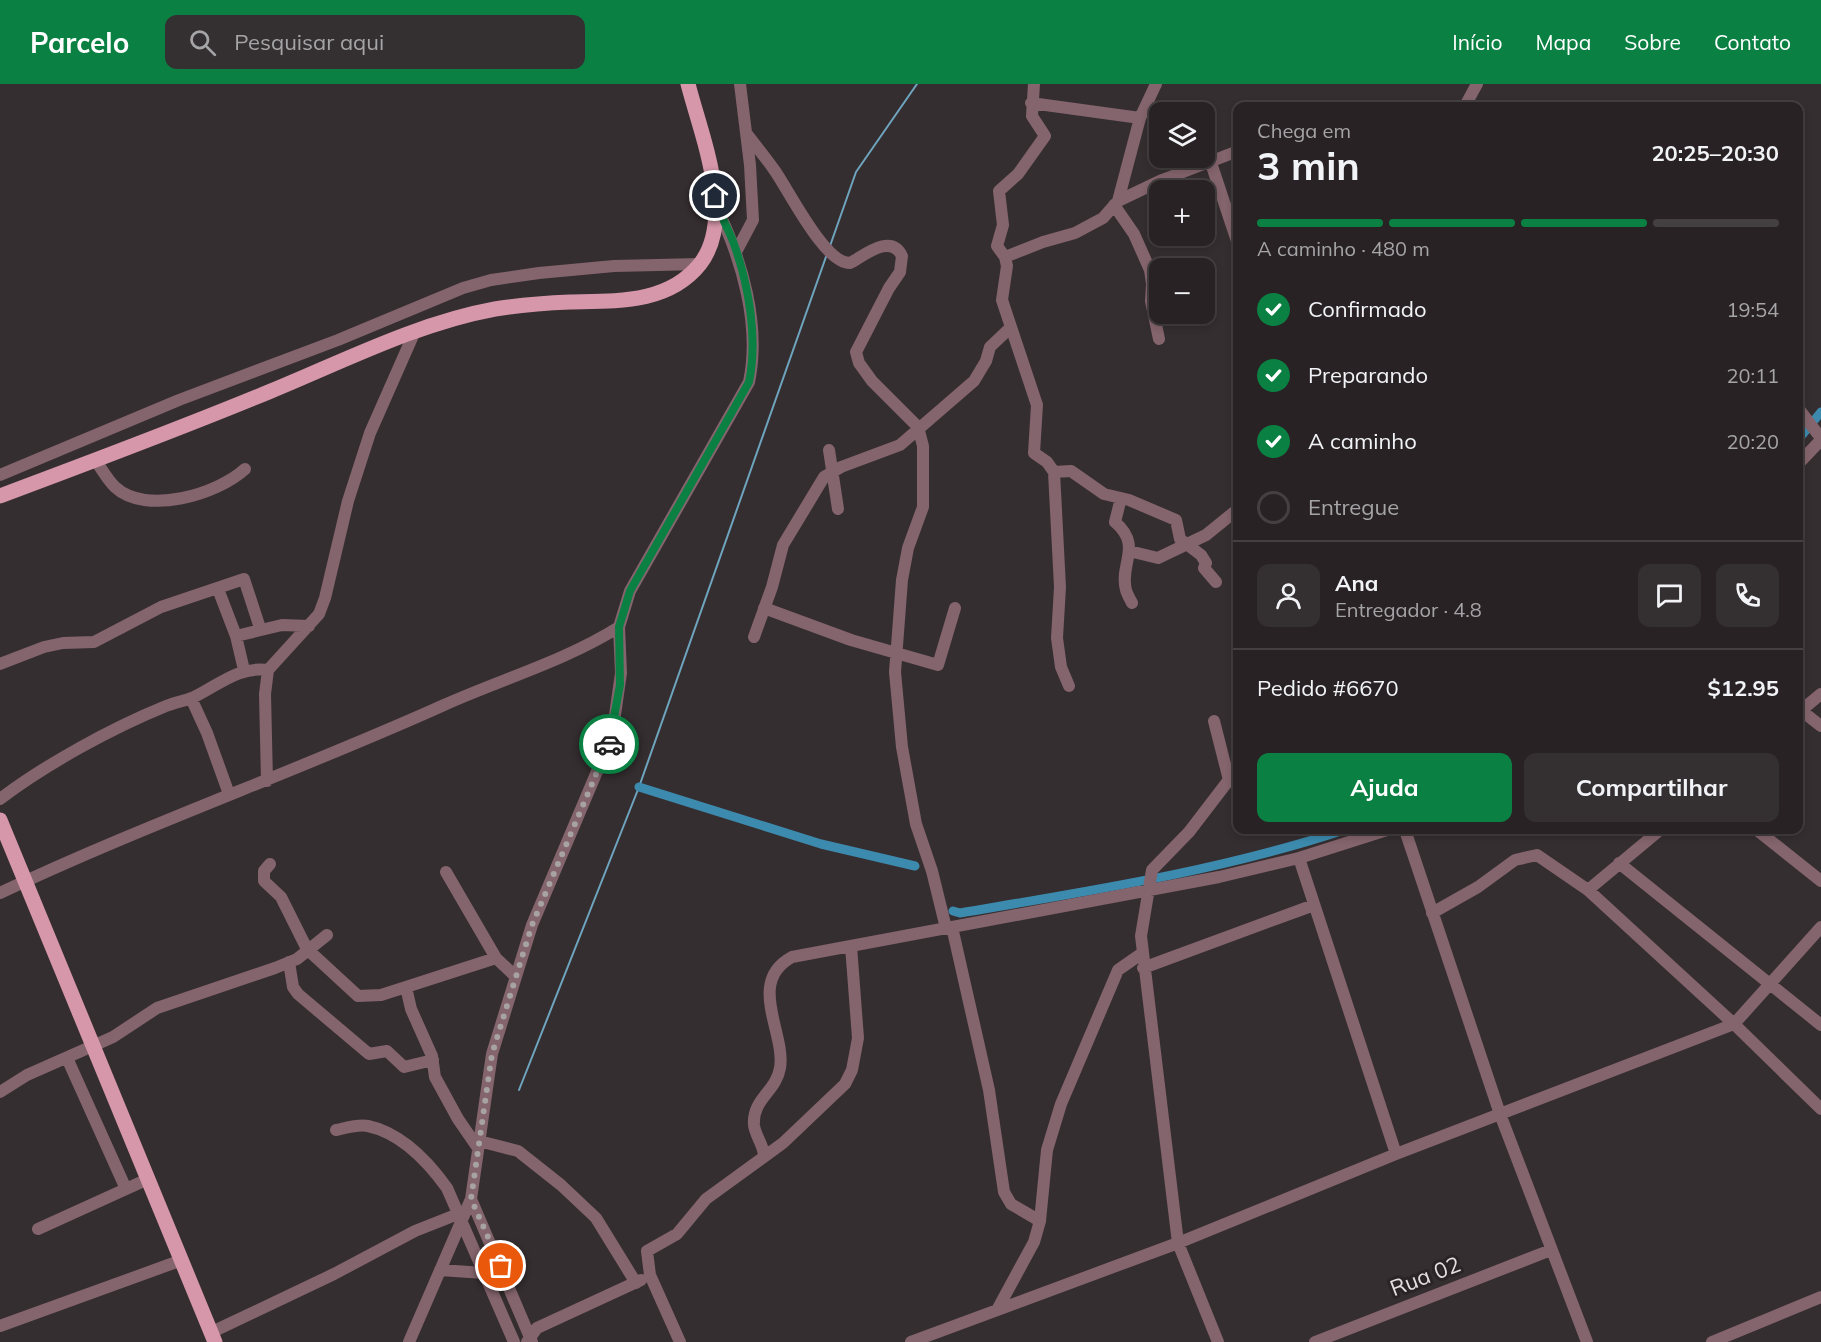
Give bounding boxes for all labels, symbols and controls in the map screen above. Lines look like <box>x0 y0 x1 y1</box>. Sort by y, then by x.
search box <box>165 15 585 69</box>
text: Parcelo <box>30 25 129 60</box>
icon: search <box>186 26 219 59</box>
text: Pesquisar aqui <box>234 28 384 56</box>
text: Início <box>1452 29 1502 55</box>
text: Mapa <box>1535 29 1591 55</box>
text: Sobre <box>1624 29 1681 55</box>
text: Contato <box>1714 29 1791 55</box>
map controls <box>1149 102 1215 324</box>
button: layers <box>1149 102 1215 168</box>
text: Chega em <box>1257 118 1351 143</box>
text: 20:25–20:30 <box>1651 139 1779 167</box>
text: 3 min <box>1257 141 1360 190</box>
pin <box>689 170 740 221</box>
icon: home <box>698 179 731 212</box>
button: + <box>1149 180 1215 246</box>
text: A caminho · 480 m <box>1257 236 1430 261</box>
button: − <box>1149 258 1215 324</box>
icon: check <box>1257 293 1290 326</box>
text: Confirmado <box>1308 295 1427 323</box>
text: 19:54 <box>1726 297 1779 322</box>
icon: check <box>1257 359 1290 392</box>
text: Preparando <box>1308 361 1428 389</box>
text: 20:11 <box>1726 363 1779 388</box>
icon: check <box>1257 425 1290 458</box>
text: A caminho <box>1308 427 1417 455</box>
text: 20:20 <box>1726 429 1779 454</box>
text: Entregue <box>1308 493 1399 521</box>
button: person <box>1257 564 1320 627</box>
button: chat <box>1638 564 1701 627</box>
button: phone <box>1716 564 1779 627</box>
text: Ana <box>1335 569 1378 597</box>
text: Entregador · 4.8 <box>1335 597 1482 622</box>
text: Pedido #6670 <box>1257 674 1399 702</box>
text: $12.95 <box>1708 674 1779 702</box>
courier <box>579 714 639 774</box>
icon: car <box>593 728 626 761</box>
button: Ajuda <box>1257 753 1512 822</box>
button: Compartilhar <box>1524 753 1779 822</box>
pin <box>475 1240 526 1291</box>
icon: bag <box>484 1249 517 1282</box>
street label: Rua 02 <box>1386 1250 1464 1302</box>

